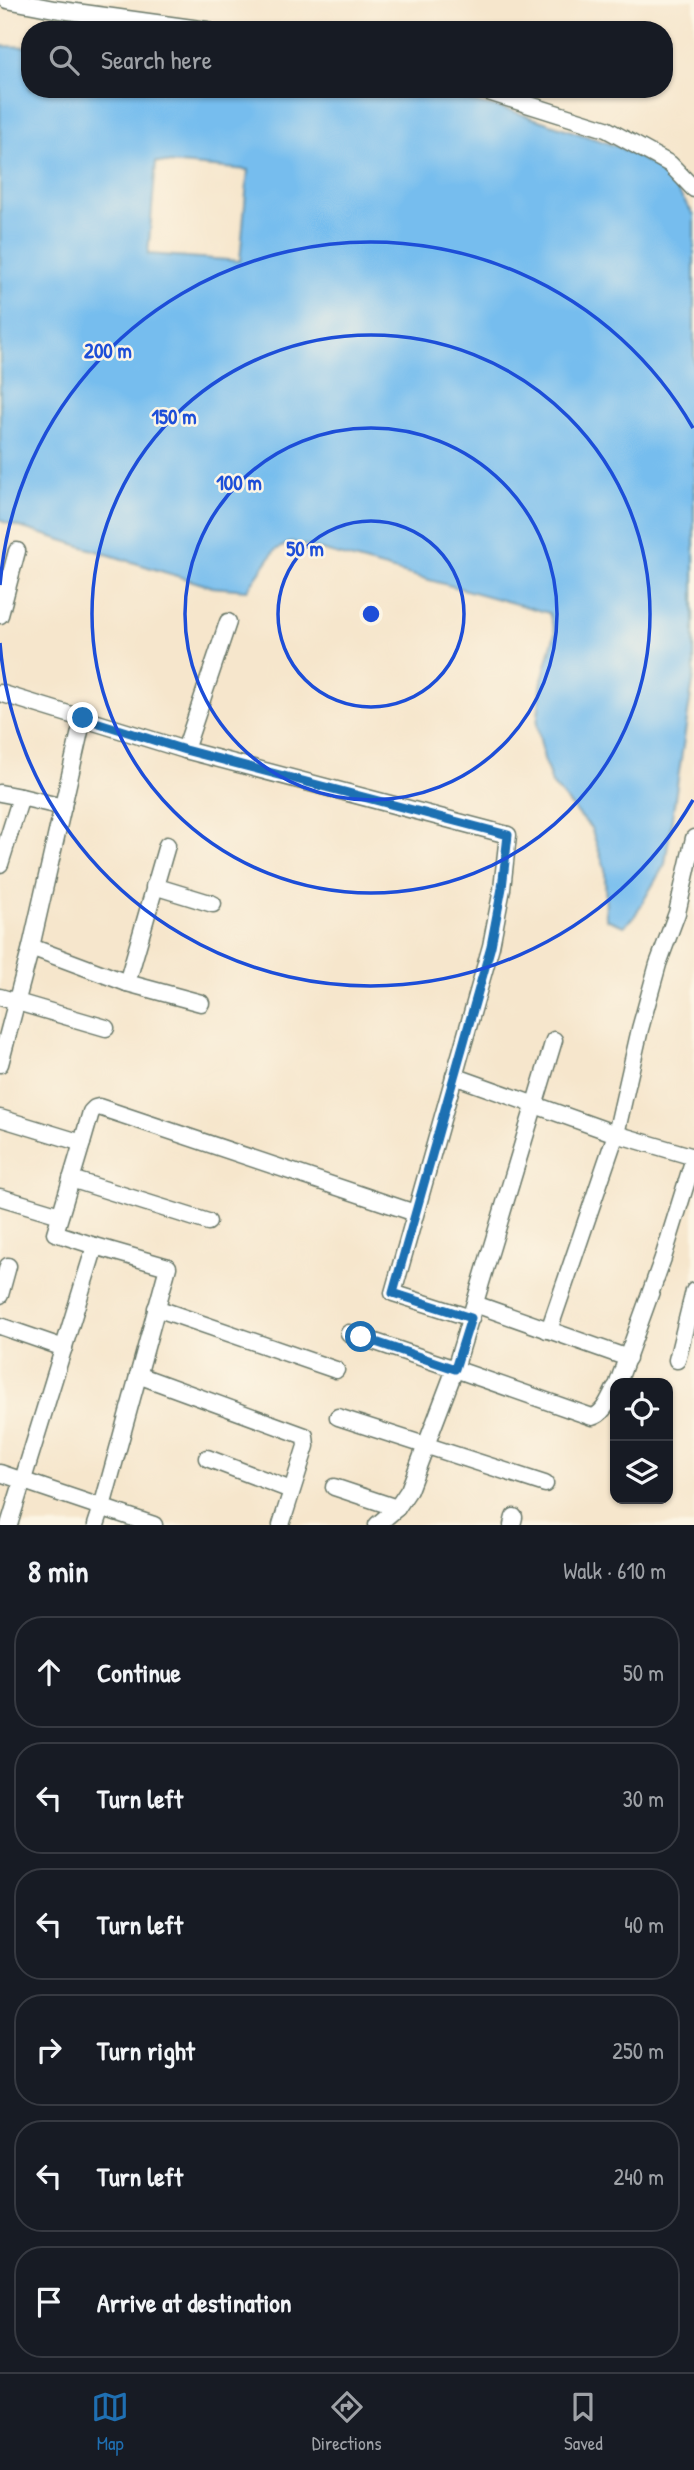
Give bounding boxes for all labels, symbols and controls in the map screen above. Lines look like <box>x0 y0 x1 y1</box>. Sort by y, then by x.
search box <box>21 21 673 98</box>
icon: search <box>45 41 83 79</box>
text: Search here <box>101 42 212 77</box>
text: 200 m <box>84 336 132 365</box>
text: 150 m <box>151 402 197 431</box>
text: 100 m <box>216 468 262 497</box>
text: 50 m <box>286 534 324 563</box>
centre of rings <box>359 602 383 626</box>
route end <box>67 702 98 733</box>
route start <box>345 1321 376 1352</box>
map controls <box>610 1378 673 1504</box>
button: locate <box>610 1378 673 1441</box>
button: layers <box>610 1441 673 1504</box>
text: 8 min <box>28 1551 89 1591</box>
text: Walk · 610 m <box>563 1555 666 1586</box>
icon: ahead <box>30 1653 68 1691</box>
text: Continue <box>97 1655 181 1690</box>
text: 50 m <box>623 1657 664 1688</box>
icon: left <box>30 1779 68 1817</box>
text: Turn left <box>97 1781 183 1816</box>
text: 30 m <box>622 1783 664 1814</box>
icon: left <box>30 1905 68 1943</box>
text: Turn left <box>97 1907 183 1942</box>
text: 40 m <box>624 1909 664 1940</box>
icon: right <box>30 2031 68 2069</box>
text: Turn right <box>97 2033 195 2068</box>
text: 250 m <box>612 2035 664 2066</box>
icon: left <box>30 2157 68 2195</box>
text: Turn left <box>97 2159 183 2194</box>
text: 240 m <box>613 2161 664 2192</box>
icon: arrive <box>30 2283 68 2321</box>
text: Arrive at destination <box>97 2285 292 2320</box>
tab: Map <box>91 2388 129 2456</box>
tab: Directions <box>312 2388 382 2456</box>
tab: Saved <box>564 2388 603 2456</box>

